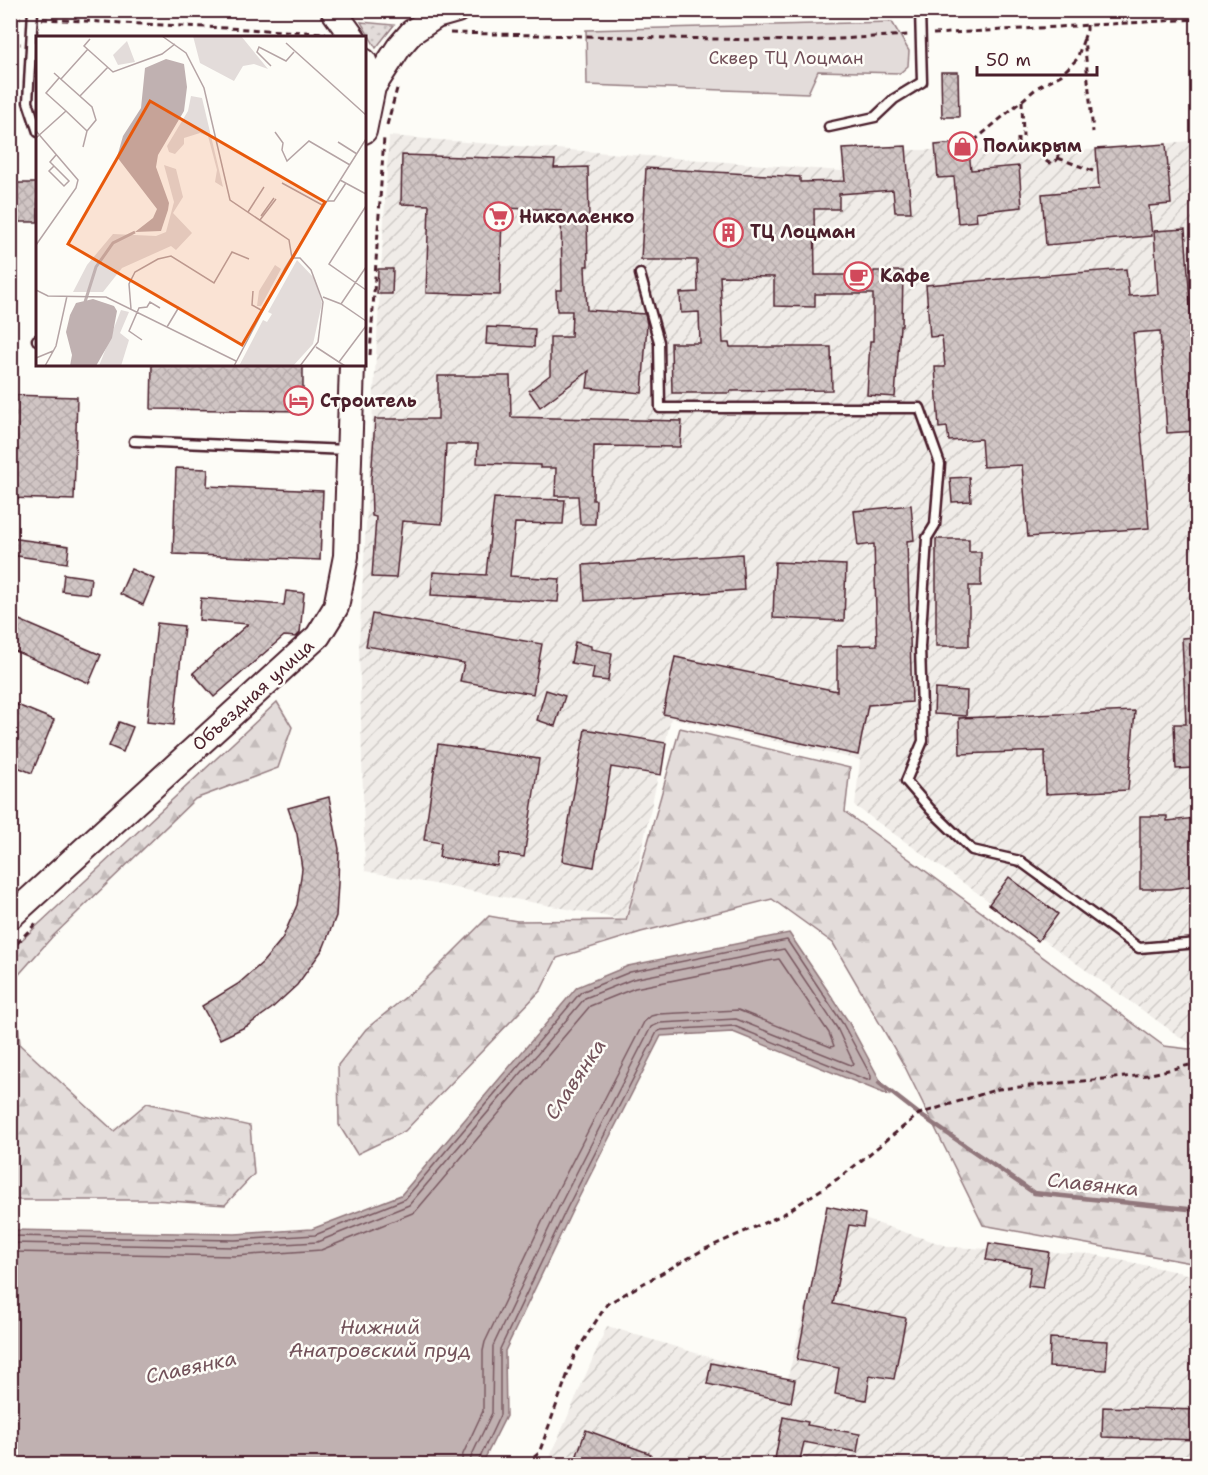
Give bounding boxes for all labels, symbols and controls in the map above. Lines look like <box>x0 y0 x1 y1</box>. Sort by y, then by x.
inset map <box>36 36 366 366</box>
scale bar <box>977 39 1097 77</box>
park label: Сквер ТЦ Лоцман <box>708 46 864 70</box>
text: 50 m <box>986 48 1031 72</box>
shop icon: Поликрым <box>946 130 978 162</box>
place label: Поликрым <box>983 134 1082 158</box>
supermarket icon: Николаенко <box>482 201 514 233</box>
place label: Николаенко <box>519 205 635 229</box>
building icon: ТЦ Лоцман <box>713 216 745 248</box>
place label: ТЦ Лоцман <box>750 220 856 244</box>
cafe icon: Кафе <box>843 260 875 292</box>
place label: Кафе <box>880 264 931 288</box>
hotel icon: Строитель <box>283 385 315 417</box>
place label: Строитель <box>320 389 417 413</box>
street label: Объездная улица <box>187 634 319 756</box>
water label: Славянка <box>538 1033 612 1125</box>
water label: Славянка <box>1046 1166 1140 1202</box>
water label: Нижний Анатровский пруд <box>289 1314 471 1363</box>
water label: Славянка <box>143 1345 239 1389</box>

